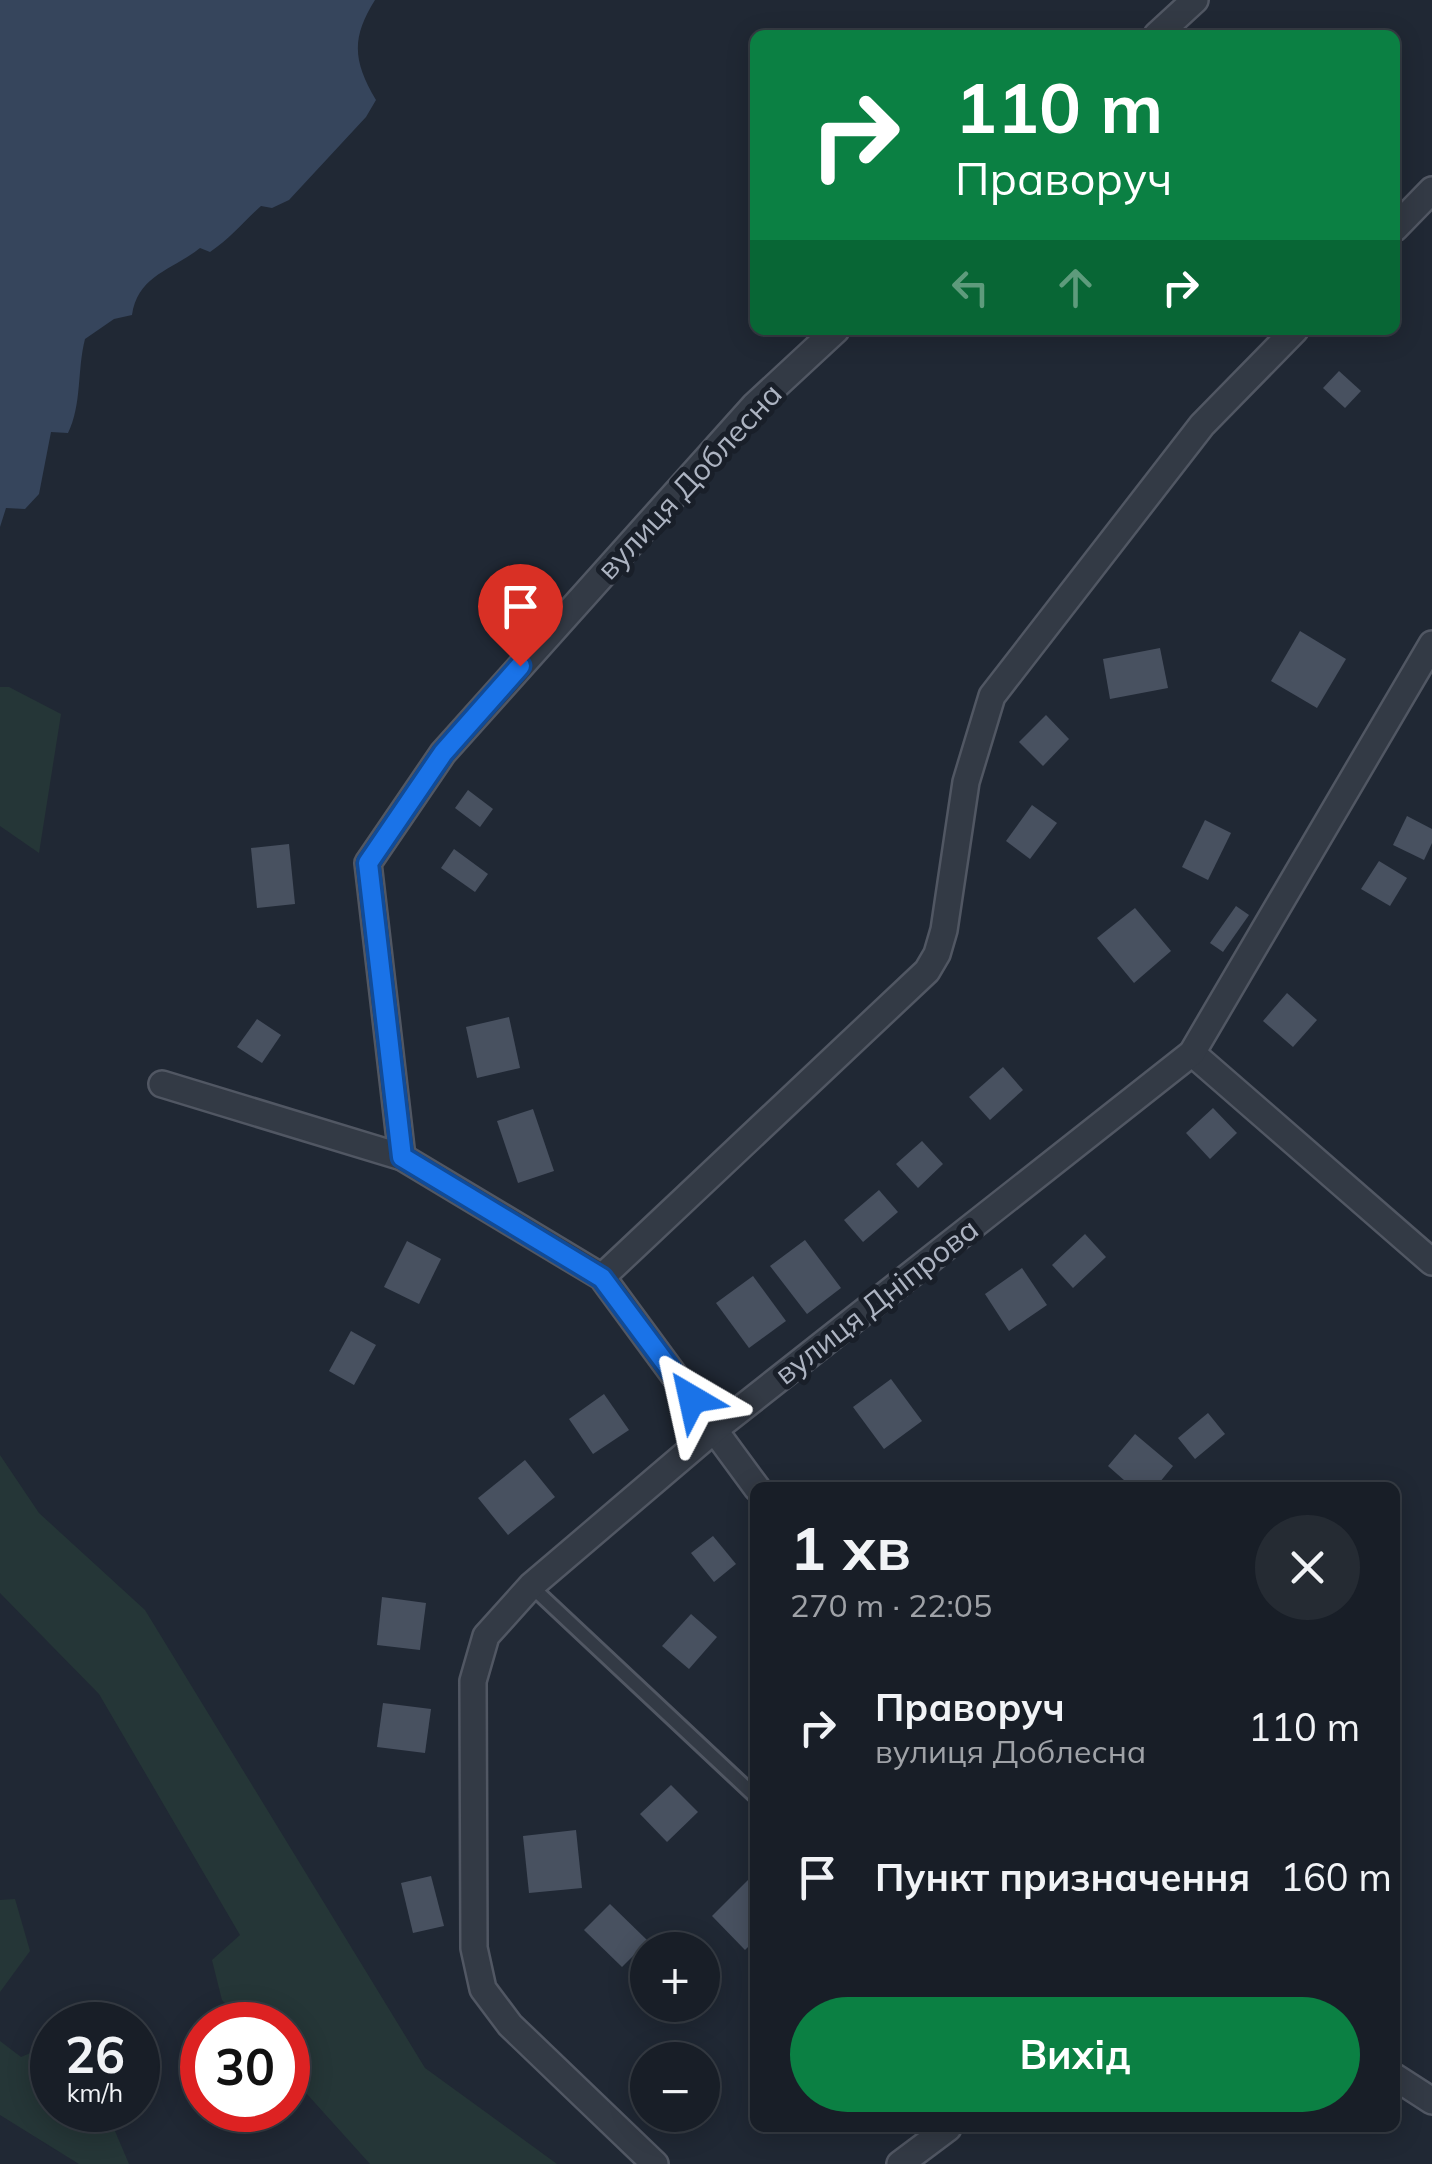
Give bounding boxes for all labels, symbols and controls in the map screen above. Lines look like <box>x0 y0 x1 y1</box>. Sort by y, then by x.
text: 110 m <box>955 63 1163 151</box>
icon: right <box>790 70 920 200</box>
text: Праворуч <box>955 150 1172 206</box>
icon: left <box>943 260 998 315</box>
icon: ahead <box>1048 260 1103 315</box>
icon: right <box>1153 260 1208 315</box>
street label: вулиця Доблесна <box>588 375 790 587</box>
pin <box>478 564 563 667</box>
icon: arrive <box>493 579 548 634</box>
street label: вулиця Дніпрова <box>766 1210 986 1392</box>
position arrow <box>640 1347 744 1451</box>
text: 1 хв <box>790 1510 911 1585</box>
button: close <box>1255 1515 1360 1620</box>
text: 270 m · 22:05 <box>790 1585 992 1625</box>
text: Праворуч <box>875 1683 1065 1731</box>
icon: right <box>790 1700 845 1755</box>
text: 110 m <box>1248 1703 1360 1751</box>
text: вулиця Доблесна <box>875 1731 1146 1771</box>
icon: arrive <box>790 1850 845 1905</box>
text: Пункт призначення <box>875 1853 1250 1901</box>
text: 160 m <box>1280 1853 1392 1901</box>
map controls <box>630 1932 720 2132</box>
button: + <box>630 1932 720 2022</box>
button: Вихід <box>790 1997 1360 2112</box>
speed limit sign: 30 <box>180 2002 310 2132</box>
text: 26 <box>65 2023 125 2086</box>
button: − <box>630 2042 720 2132</box>
text: km/h <box>67 2077 123 2108</box>

